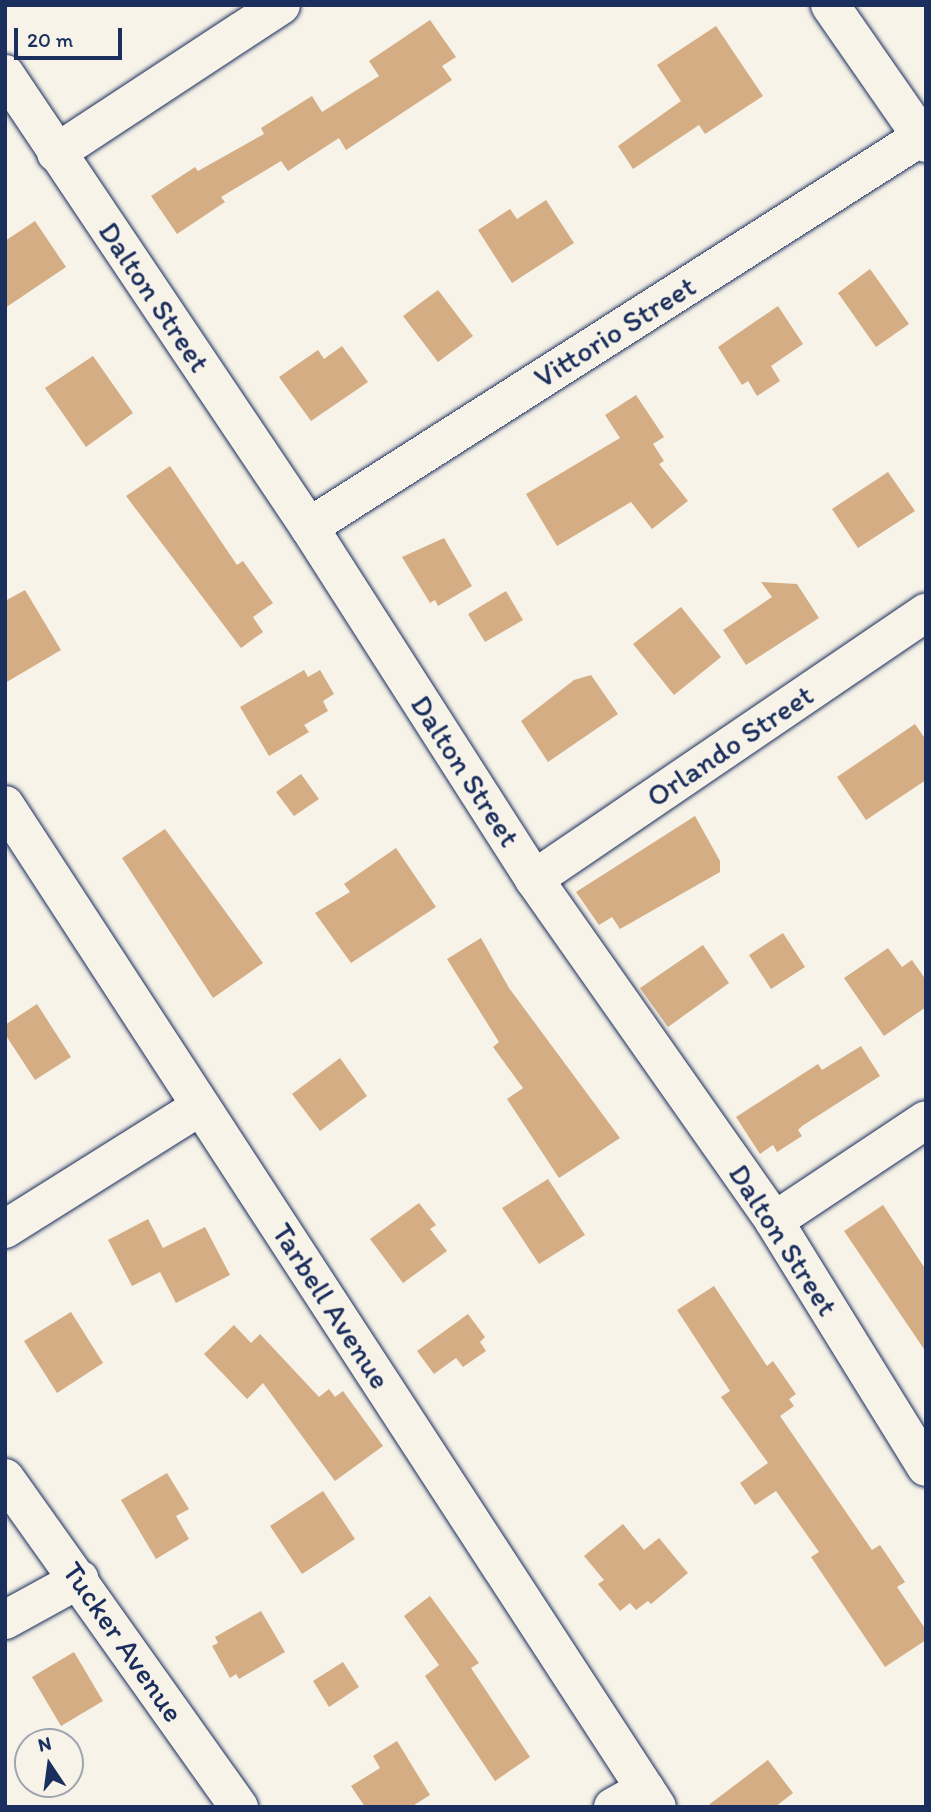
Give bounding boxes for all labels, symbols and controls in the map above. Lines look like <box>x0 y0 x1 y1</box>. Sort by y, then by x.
scale bar <box>18 14 126 58</box>
text: 20 m <box>27 27 73 52</box>
street label: Dalton Street <box>91 215 217 379</box>
street label: Vittorio Street <box>528 268 702 396</box>
street label: Orlando Street <box>640 677 820 815</box>
street label: Dalton Street <box>403 688 527 854</box>
street label: Dalton Street <box>721 1157 845 1323</box>
street label: Tarbell Avenue <box>264 1217 398 1395</box>
street label: Tucker Avenue <box>55 1555 191 1729</box>
north arrow <box>14 1728 84 1798</box>
text: N <box>36 1731 53 1757</box>

